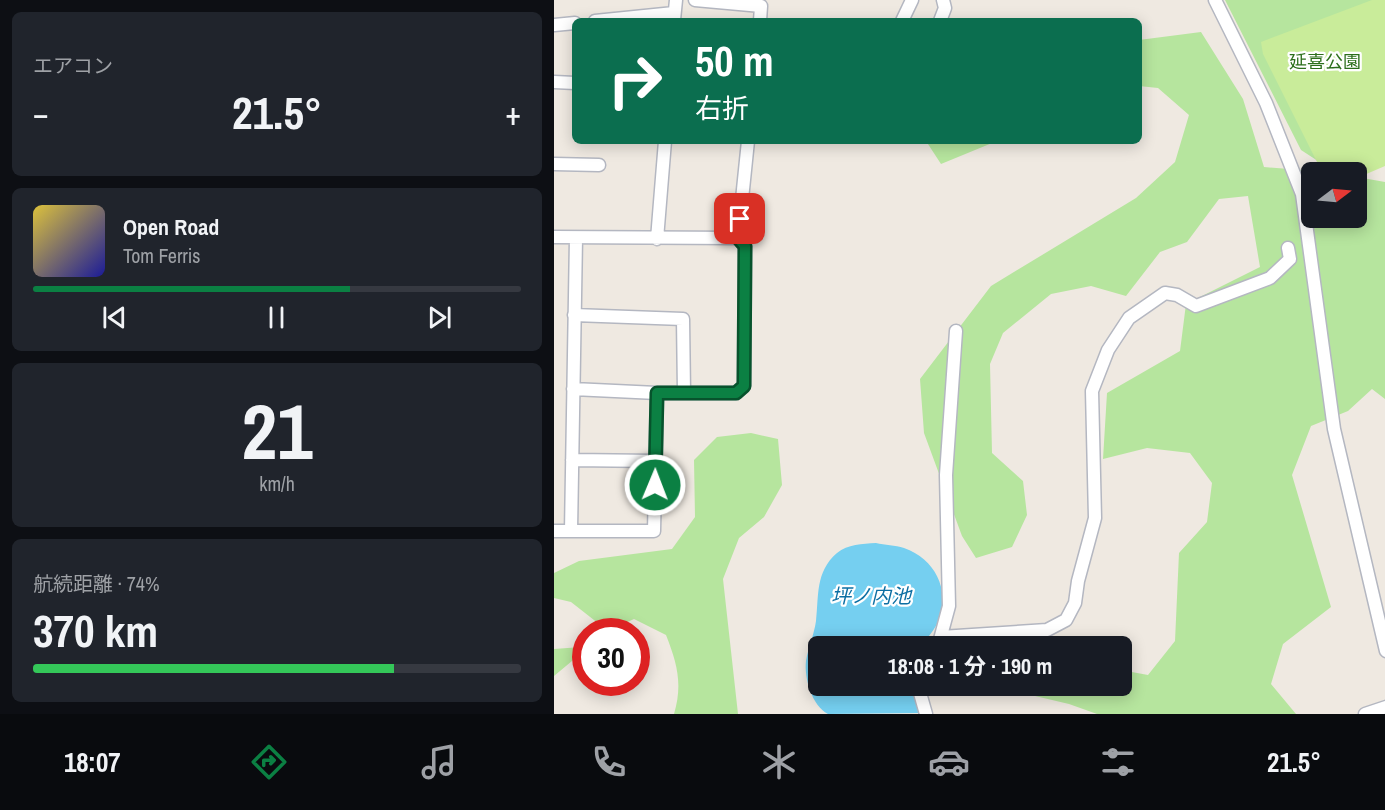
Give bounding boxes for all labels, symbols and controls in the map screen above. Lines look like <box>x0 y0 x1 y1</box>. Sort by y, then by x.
text: 50 m <box>695 33 774 89</box>
icon: right <box>596 42 674 120</box>
park label: 延喜公園 <box>1289 49 1361 74</box>
text: エアコン <box>33 52 113 79</box>
text: 21.5° <box>232 82 322 143</box>
text: 右折 <box>695 90 749 126</box>
text: − <box>33 91 49 135</box>
text: + <box>505 91 521 135</box>
north arrow <box>1301 162 1367 228</box>
map controls <box>1301 162 1367 228</box>
pin <box>714 193 765 244</box>
icon: arrive <box>723 202 756 235</box>
text: Open Road <box>123 212 219 242</box>
text: Tom Ferris <box>123 242 201 269</box>
icon: previous <box>98 301 131 334</box>
icon: pause <box>260 301 293 334</box>
icon: next <box>423 301 456 334</box>
text: 21 <box>241 378 313 483</box>
position arrow <box>623 453 687 517</box>
text: km/h <box>259 470 295 497</box>
text: 航続距離 · 74% <box>33 570 160 597</box>
water label: 坪ノ内池 <box>831 582 913 609</box>
text: 370 km <box>33 600 158 661</box>
speed limit sign: 30 <box>572 618 650 696</box>
text: 18:08 · 1 分 · 190 m <box>888 651 1052 681</box>
icon: directions <box>248 741 290 783</box>
icon: music <box>418 741 460 783</box>
icon: phone <box>588 741 630 783</box>
icon: climate <box>758 741 800 783</box>
icon: car <box>928 741 970 783</box>
icon: filters <box>1097 741 1139 783</box>
text: 18:07 <box>64 744 121 780</box>
text: 21.5° <box>1267 744 1321 780</box>

